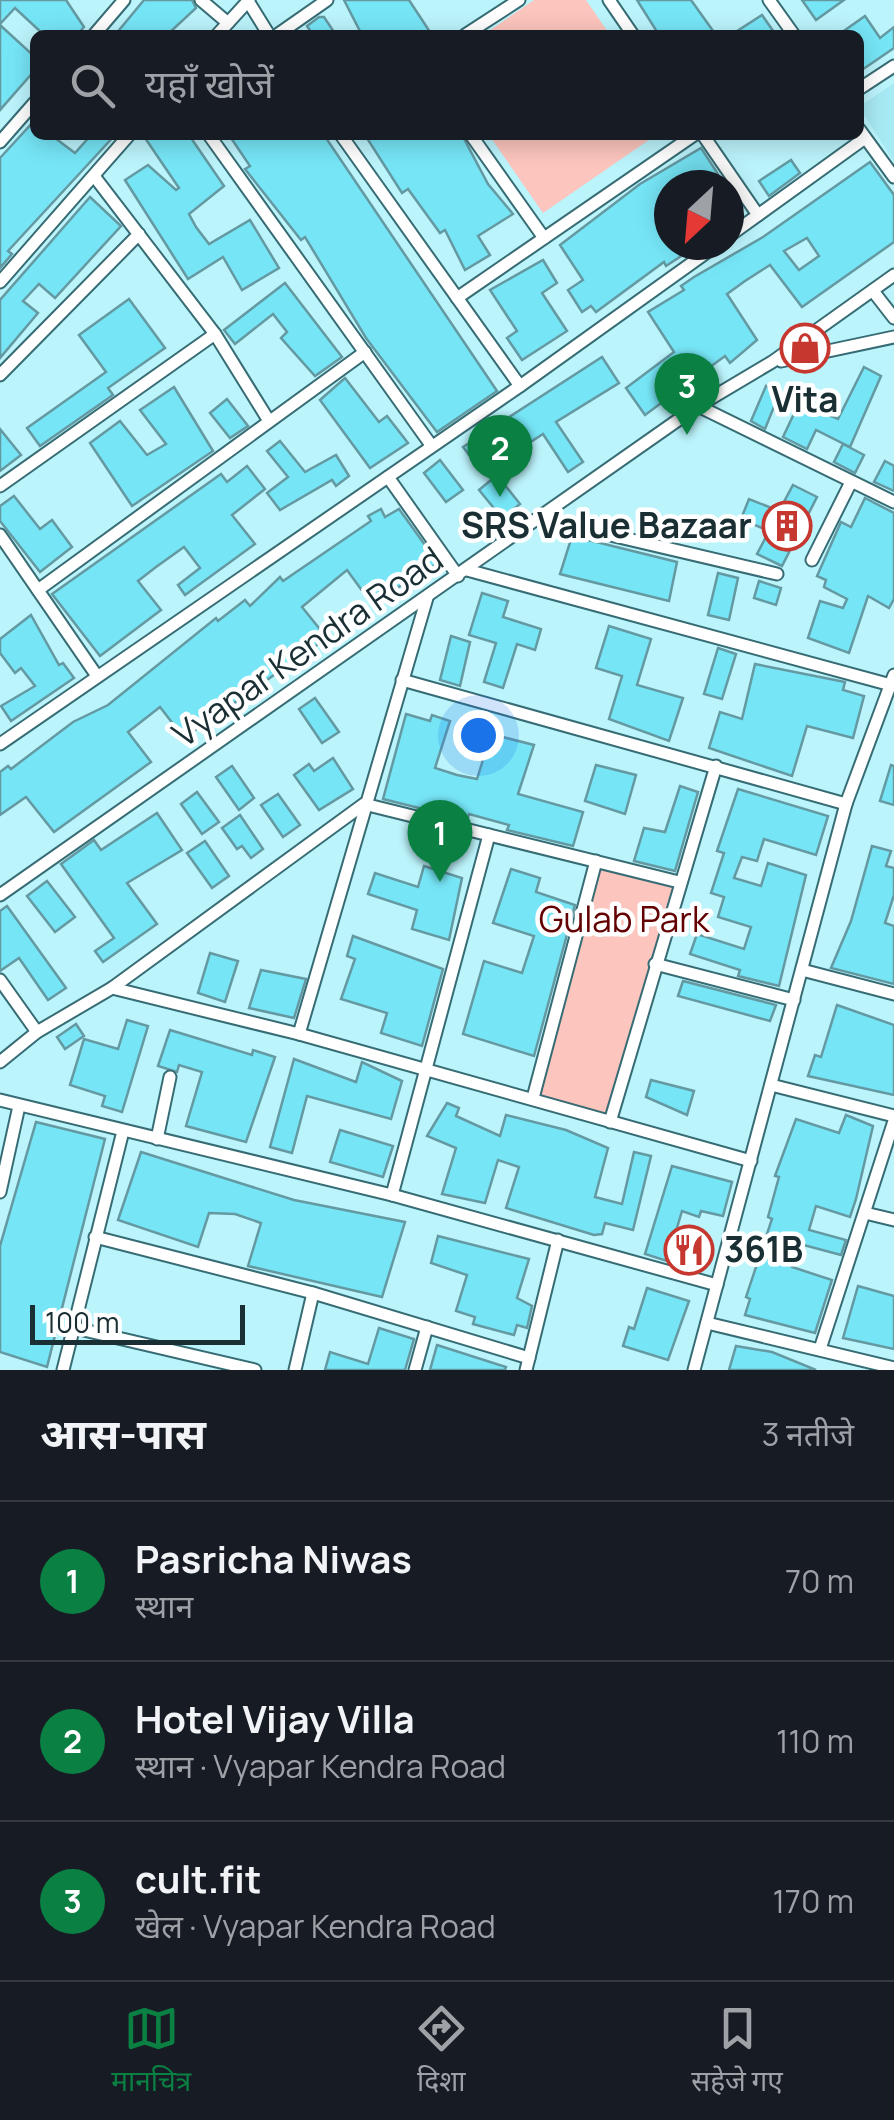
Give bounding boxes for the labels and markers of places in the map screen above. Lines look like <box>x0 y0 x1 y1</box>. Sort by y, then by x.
shop icon: Vita <box>779 322 831 374</box>
pin: 3 <box>654 352 720 435</box>
place label: Vita <box>772 375 838 423</box>
pin: 2 <box>468 414 532 497</box>
building icon: SRS Value Bazaar <box>761 500 813 552</box>
place label: SRS Value Bazaar <box>461 501 752 549</box>
pin: 1 <box>408 800 472 882</box>
restaurant icon: 361B <box>663 1224 715 1276</box>
place label: 361B <box>724 1225 803 1273</box>

